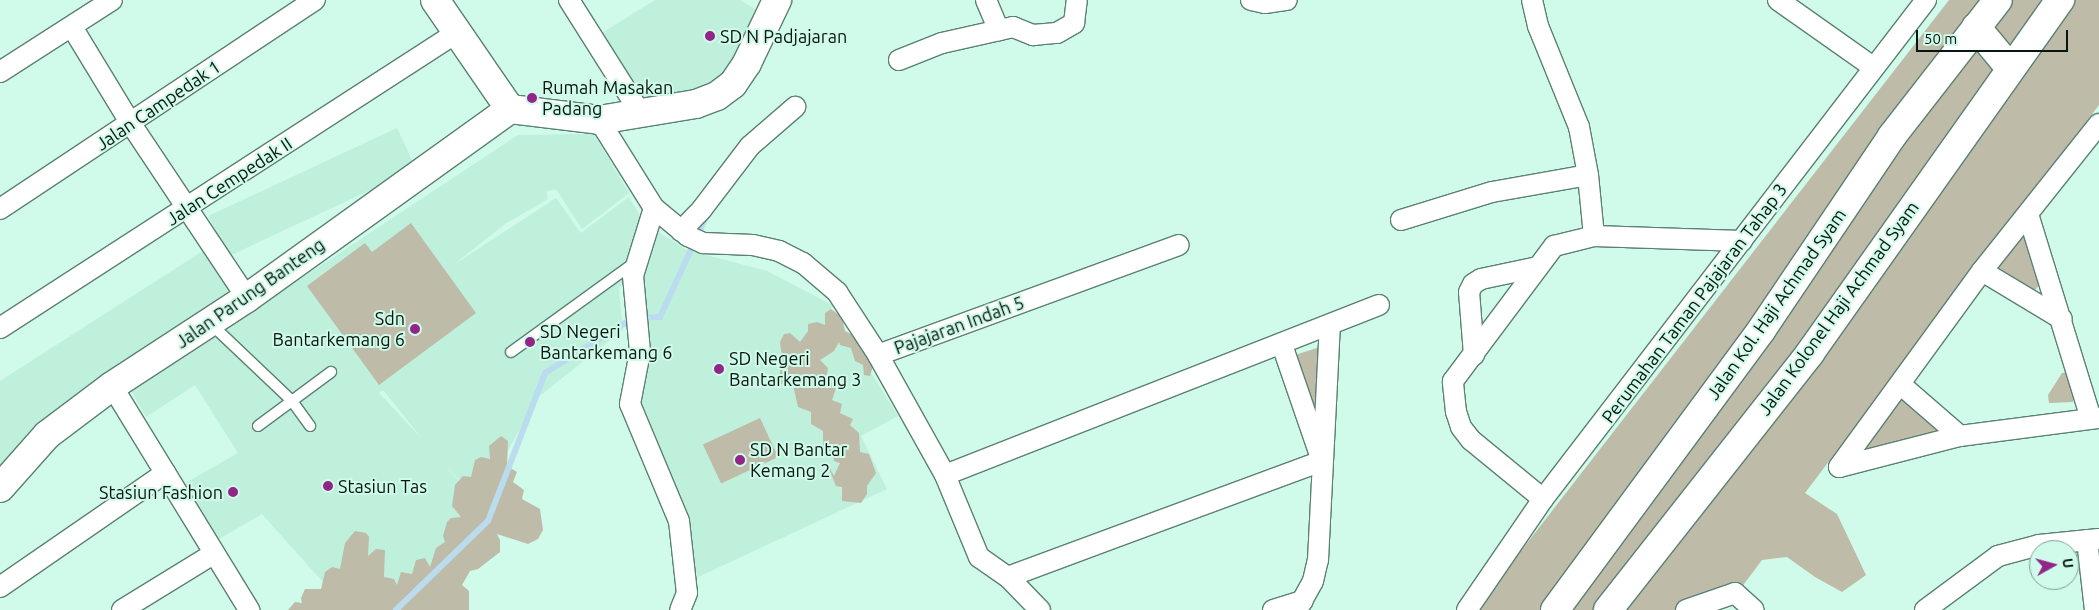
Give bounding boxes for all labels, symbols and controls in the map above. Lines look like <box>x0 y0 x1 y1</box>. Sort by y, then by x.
scale bar <box>1919 20 2072 52</box>
place label: SD N Padjajaran <box>720 25 847 47</box>
marker: SD N Padjajaran <box>704 30 716 42</box>
text: 50 m <box>1924 30 1957 47</box>
street label: Jalan Campedak 1 <box>91 55 225 155</box>
place label: Rumah Masakan Padang <box>542 77 673 120</box>
marker: Rumah Masakan Padang <box>526 92 538 104</box>
street label: Jalan Cempedak II <box>162 132 296 230</box>
street label: Perumahan Taman Pajajaran Tahap 3 <box>1597 179 1791 427</box>
street label: Jalan Kolonel Haji Achmad Syam <box>1753 197 1923 419</box>
street label: Jalan Kol. Haji Achmad Syam <box>1702 204 1850 404</box>
street label: Jalan Parung Banteng <box>171 233 329 353</box>
street label: Pajajaran Indah 5 <box>891 291 1027 359</box>
place label: Sdn Bantarkemang 6 <box>273 308 405 350</box>
place label: SD Negeri Bantarkemang 6 <box>540 321 672 364</box>
marker: Sdn Bantarkemang 6 <box>409 323 421 335</box>
marker: SD Negeri Bantarkemang 6 <box>524 336 536 348</box>
place label: SD Negeri Bantarkemang 3 <box>729 348 861 390</box>
marker: SD Negeri Bantarkemang 3 <box>713 363 725 375</box>
place label: SD N Bantar Kemang 2 <box>750 439 847 482</box>
marker: SD N Bantar Kemang 2 <box>734 454 746 466</box>
place label: Stasiun Tas <box>338 475 427 497</box>
marker: Stasiun Tas <box>322 480 334 492</box>
place label: Stasiun Fashion <box>99 481 223 503</box>
marker: Stasiun Fashion <box>227 486 239 498</box>
north arrow <box>2029 540 2079 590</box>
text: U <box>2059 557 2076 569</box>

